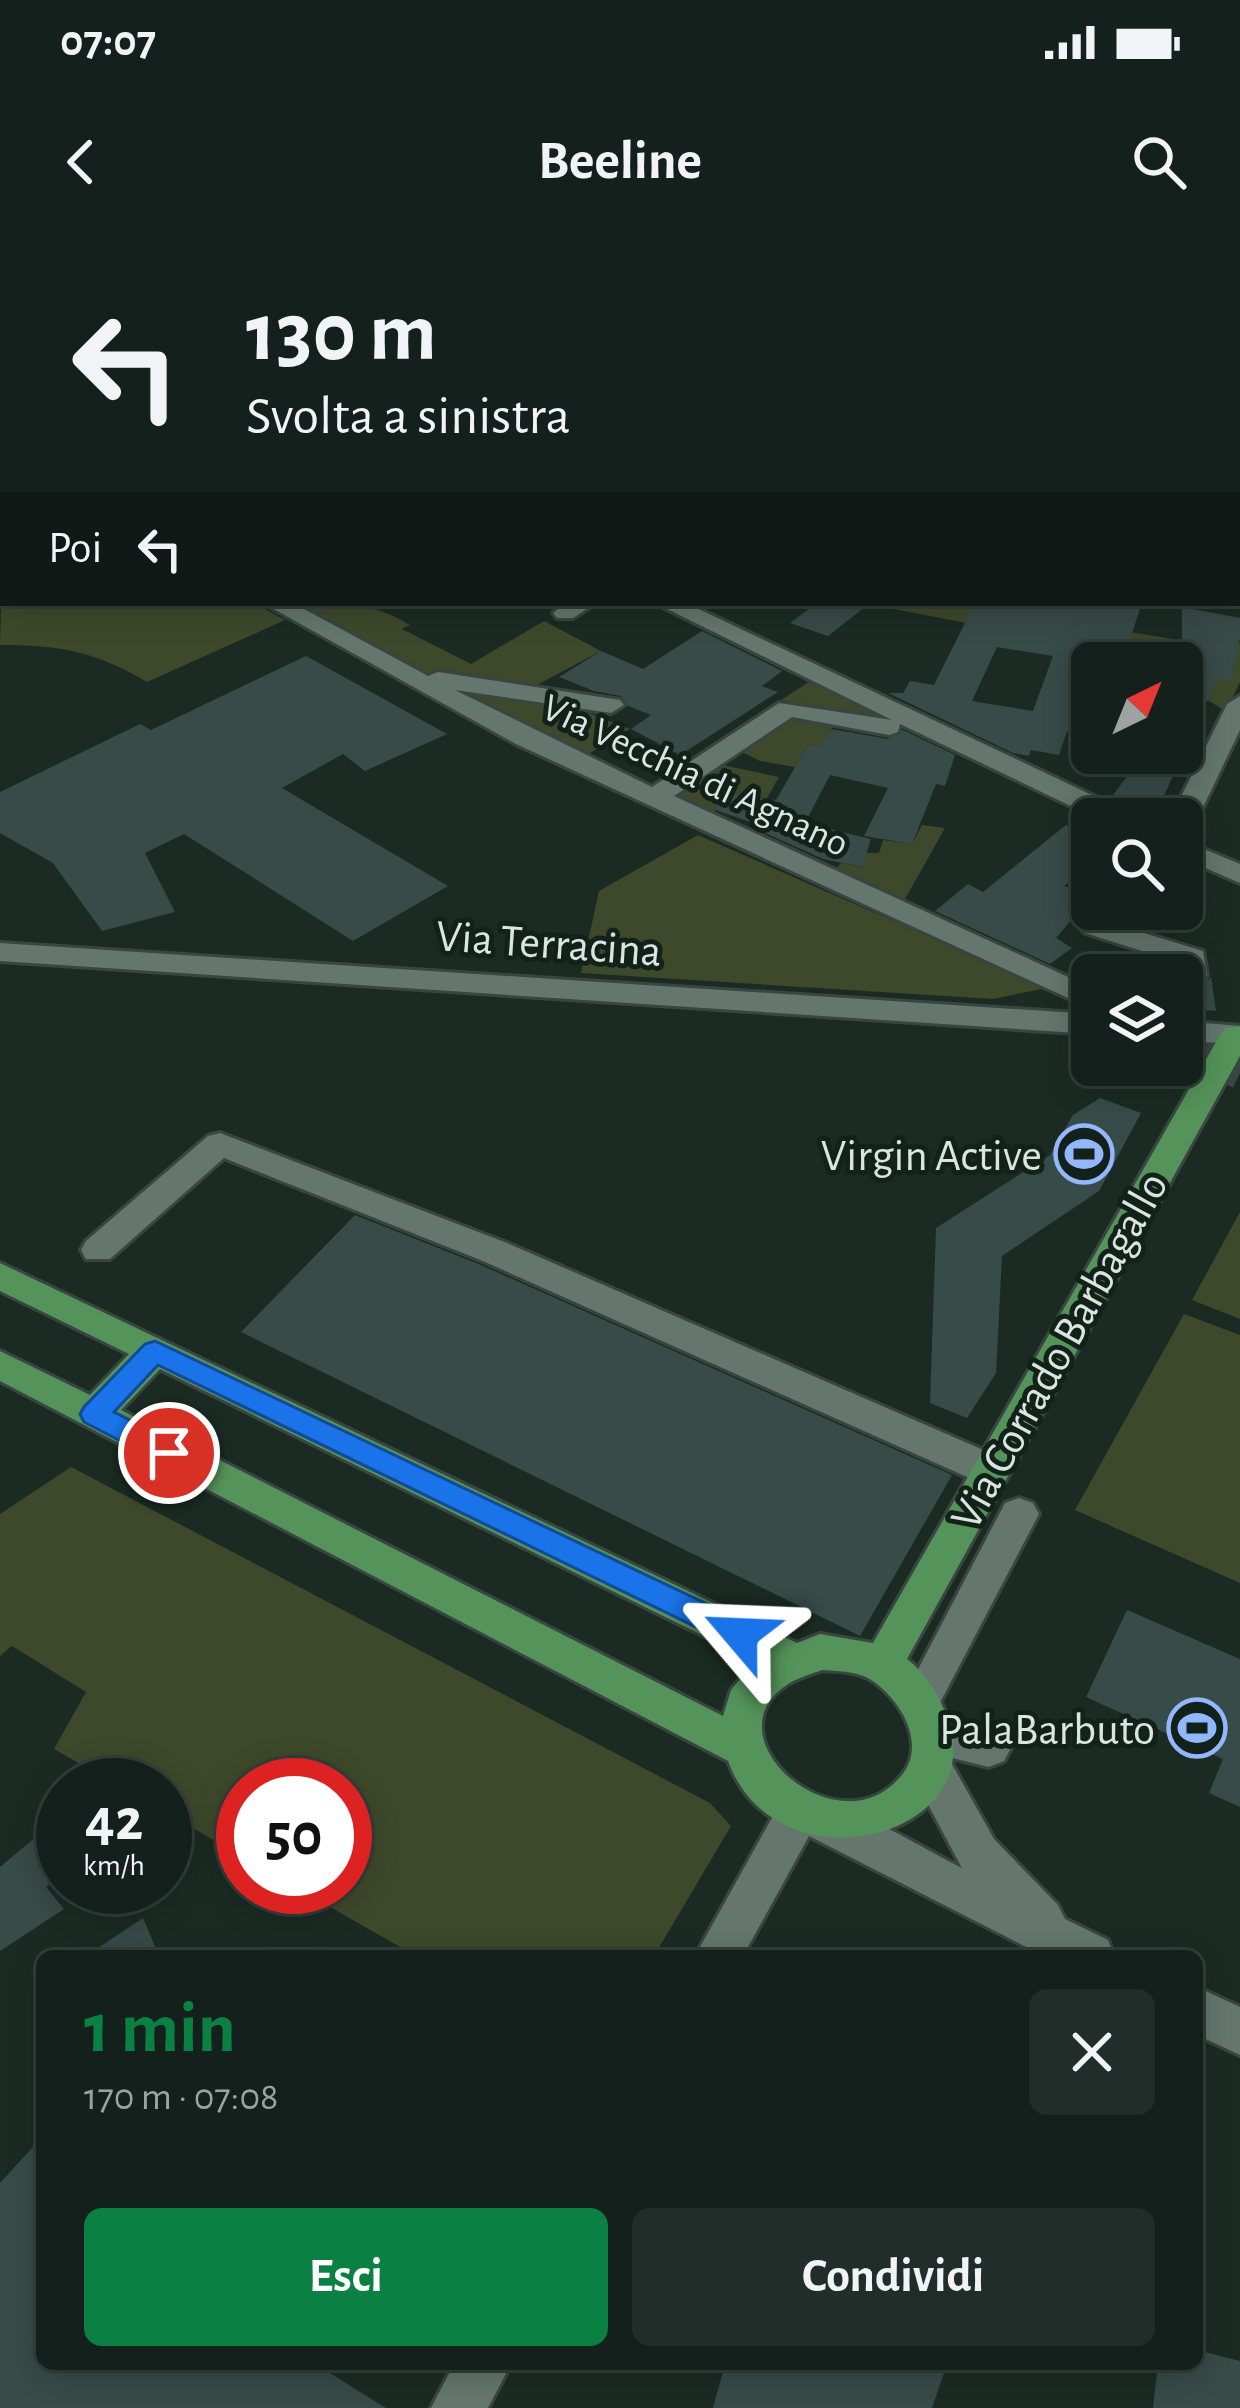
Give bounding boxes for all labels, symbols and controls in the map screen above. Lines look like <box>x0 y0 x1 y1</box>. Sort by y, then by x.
text: 07:07 <box>60 19 156 64</box>
icon: back <box>48 129 114 195</box>
icon: search <box>1126 129 1192 195</box>
text: Beeline <box>538 135 702 189</box>
icon: left <box>48 288 204 444</box>
text: 130 m <box>246 292 437 376</box>
text: Svolta a sinistra <box>246 390 570 444</box>
icon: left <box>127 516 193 582</box>
text: Poi <box>48 526 103 571</box>
north arrow <box>1071 642 1203 774</box>
map controls <box>1071 642 1203 1086</box>
street label: Via Vecchia di Agnano <box>536 688 854 864</box>
button: search <box>1071 798 1203 930</box>
street label: Via Terracina <box>435 914 663 975</box>
button: layers <box>1071 954 1203 1086</box>
sports icon: Virgin Active <box>1053 1123 1115 1185</box>
place label: Virgin Active <box>821 1134 1042 1179</box>
street label: Via Corrado Barbagallo <box>943 1165 1177 1537</box>
pin <box>118 1402 220 1504</box>
icon: arrive <box>136 1420 202 1486</box>
position arrow <box>677 1571 803 1697</box>
sports icon: PalaBarbuto <box>1166 1697 1228 1759</box>
place label: PalaBarbuto <box>939 1708 1155 1753</box>
speed limit sign: 50 <box>216 1758 372 1914</box>
text: 42 <box>85 1791 143 1851</box>
text: km/h <box>83 1851 145 1881</box>
button: close <box>1029 1989 1155 2115</box>
text: 1 min <box>84 1993 236 2065</box>
text: 170 m · 07:08 <box>84 2078 279 2117</box>
button: Esci <box>84 2208 608 2346</box>
button: Condividi <box>632 2208 1155 2346</box>

